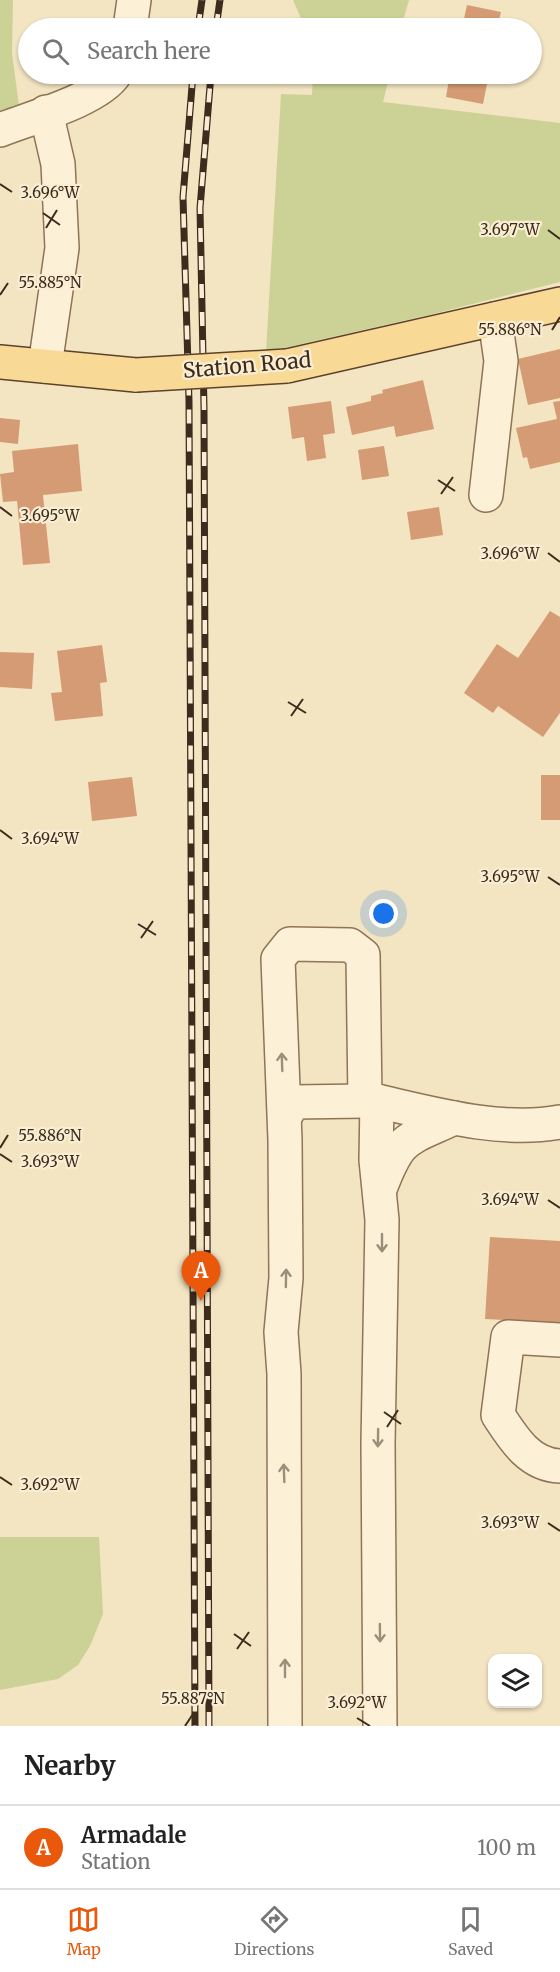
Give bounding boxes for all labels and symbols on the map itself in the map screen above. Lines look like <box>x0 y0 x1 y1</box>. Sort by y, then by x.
text: 3.696°W <box>21 183 80 202</box>
text: 3.697°W <box>480 220 541 239</box>
text: 55.885°N <box>18 273 82 292</box>
text: 55.886°N <box>478 320 542 339</box>
street label: Station Road <box>182 346 313 384</box>
text: 3.695°W <box>21 506 80 525</box>
text: 3.696°W <box>481 544 540 563</box>
text: 3.694°W <box>21 829 80 848</box>
text: 3.695°W <box>481 867 540 886</box>
your location <box>369 899 398 928</box>
one-way arrow <box>277 1053 288 1073</box>
text: 55.886°N <box>18 1126 82 1145</box>
text: 3.693°W <box>21 1152 80 1171</box>
text: 3.694°W <box>481 1190 540 1209</box>
one-way arrow <box>376 1232 388 1252</box>
pin: A <box>182 1252 220 1301</box>
one-way arrow <box>281 1269 292 1289</box>
one-way arrow <box>372 1427 384 1447</box>
one-way arrow <box>278 1463 289 1483</box>
text: 3.692°W <box>20 1475 81 1494</box>
text: 3.693°W <box>481 1513 540 1532</box>
one-way arrow <box>374 1622 386 1642</box>
one-way arrow <box>279 1658 291 1678</box>
text: 55.887°N <box>161 1689 225 1708</box>
text: 3.692°W <box>327 1693 388 1712</box>

